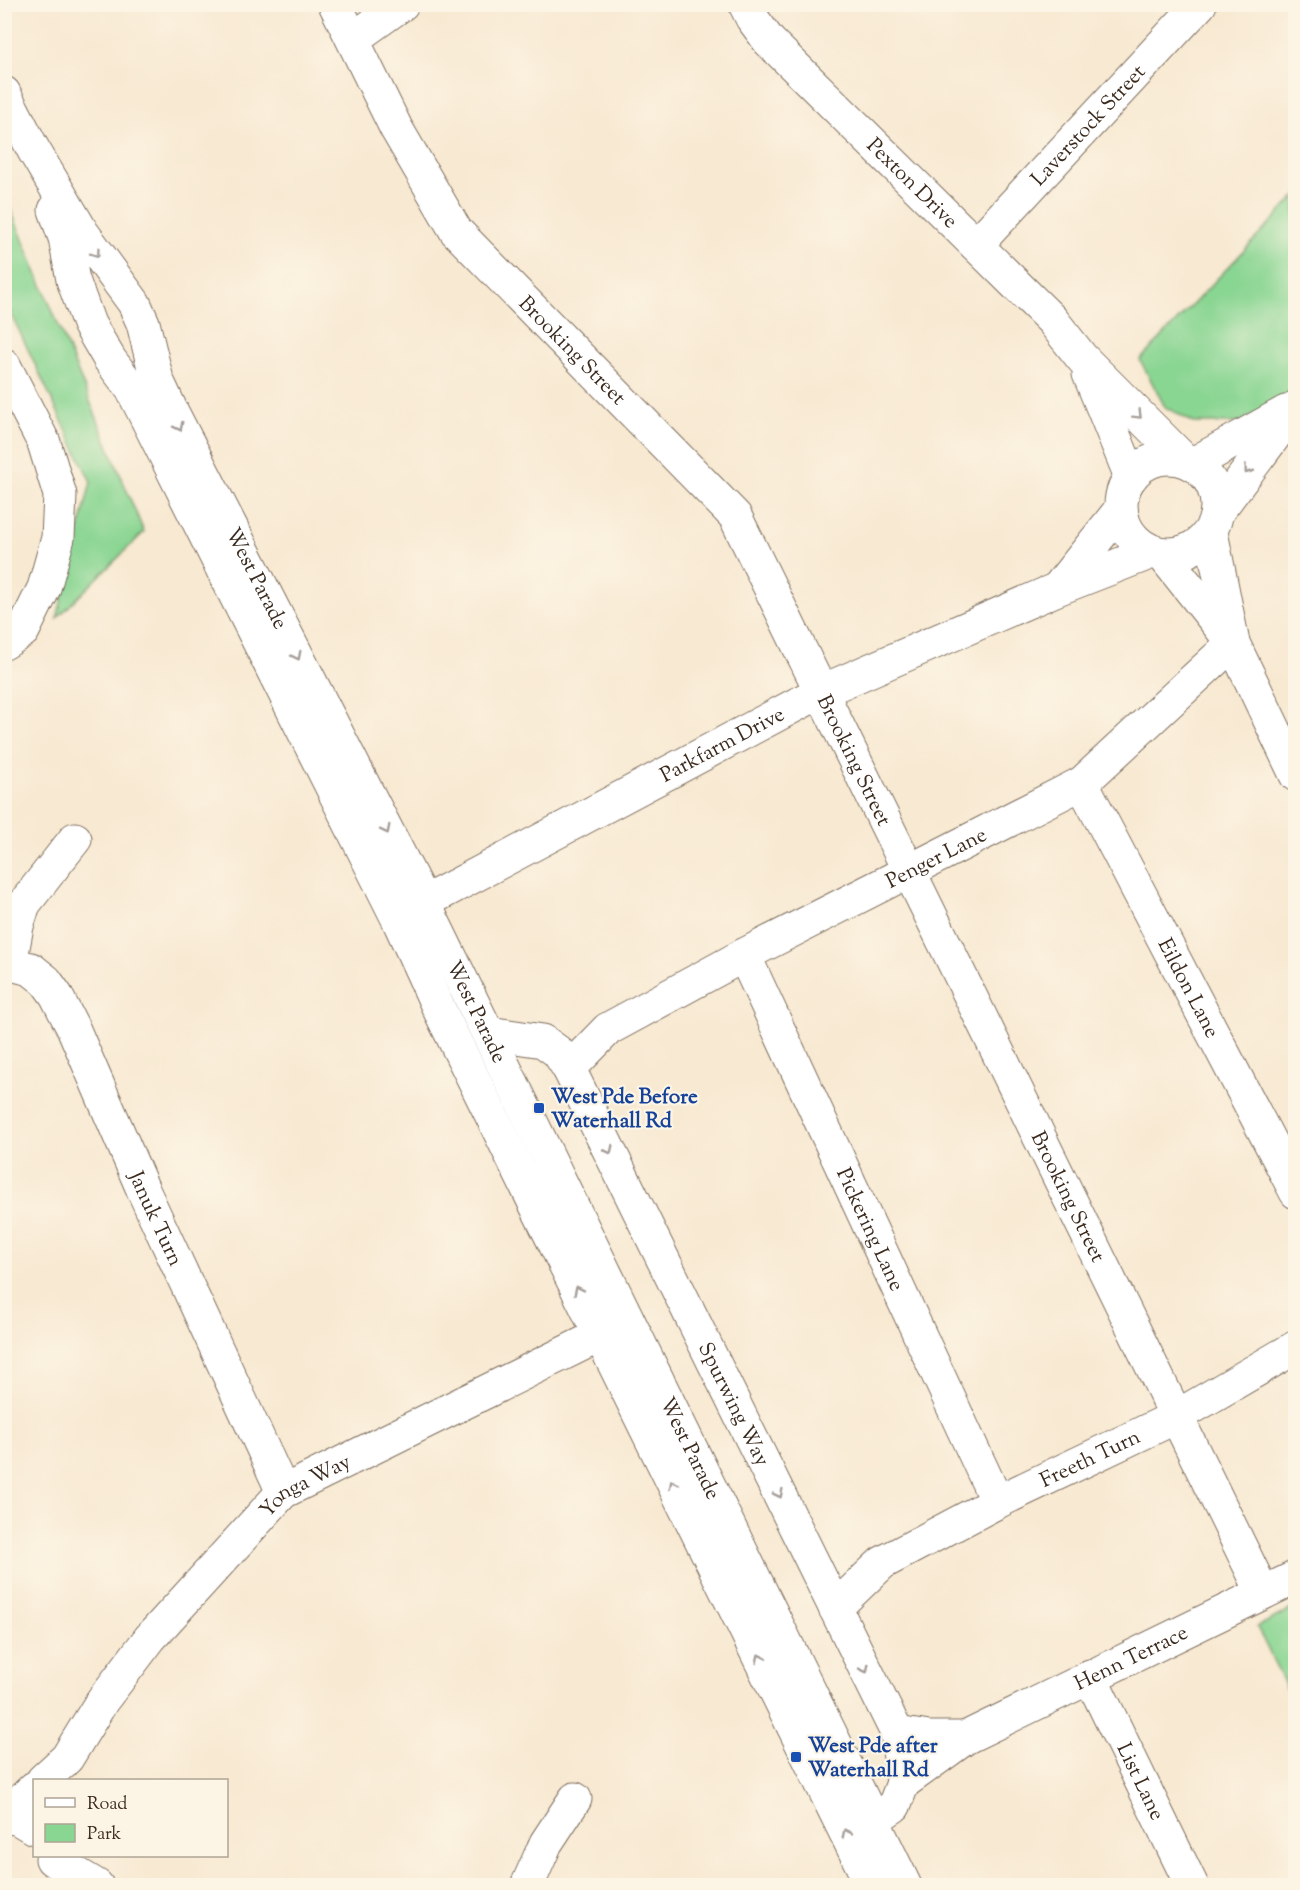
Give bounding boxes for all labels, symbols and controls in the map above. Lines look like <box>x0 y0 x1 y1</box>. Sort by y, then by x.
street label: Laverstock Street <box>1025 59 1153 194</box>
street label: Pexton Drive <box>859 132 964 236</box>
one-way arrow <box>89 246 100 257</box>
street label: Brooking Street <box>511 290 632 413</box>
one-way arrow <box>1131 407 1142 418</box>
one-way arrow <box>172 420 183 431</box>
one-way arrow <box>1244 464 1255 475</box>
street label: West Parade <box>217 523 294 635</box>
one-way arrow <box>289 650 301 661</box>
street label: Brooking Street <box>808 690 898 832</box>
street label: Parkfarm Drive <box>655 700 790 791</box>
street label: Penger Lane <box>881 821 992 897</box>
one-way arrow <box>379 823 390 834</box>
street label: Eildon Lane <box>1149 933 1226 1044</box>
street label: West Parade <box>437 956 513 1069</box>
place label: West Pde Before Waterhall Rd <box>551 1083 698 1137</box>
marker: West Pde Before Waterhall Rd <box>532 1101 546 1115</box>
street label: Brooking Street <box>1022 1127 1112 1268</box>
one-way arrow <box>602 1143 613 1154</box>
street label: Pickering Lane <box>827 1163 910 1297</box>
street label: Januk Turn <box>119 1166 189 1272</box>
one-way arrow <box>574 1285 585 1296</box>
street label: Spurwing Way <box>689 1338 776 1472</box>
street label: West Parade <box>651 1393 727 1505</box>
street label: Freeth Turn <box>1035 1423 1146 1496</box>
street label: Yonga Way <box>253 1448 357 1525</box>
one-way arrow <box>669 1479 681 1490</box>
one-way arrow <box>771 1488 783 1499</box>
street label: Henn Terrace <box>1070 1619 1194 1700</box>
one-way arrow <box>755 1654 767 1665</box>
one-way arrow <box>858 1663 869 1673</box>
place label: West Pde after Waterhall Rd <box>808 1732 938 1786</box>
street label: List Lane <box>1108 1738 1171 1826</box>
marker: West Pde after Waterhall Rd <box>789 1750 803 1764</box>
legend <box>33 1779 228 1857</box>
text: Road <box>87 1792 127 1818</box>
text: Park <box>87 1822 122 1848</box>
one-way arrow <box>841 1829 853 1840</box>

